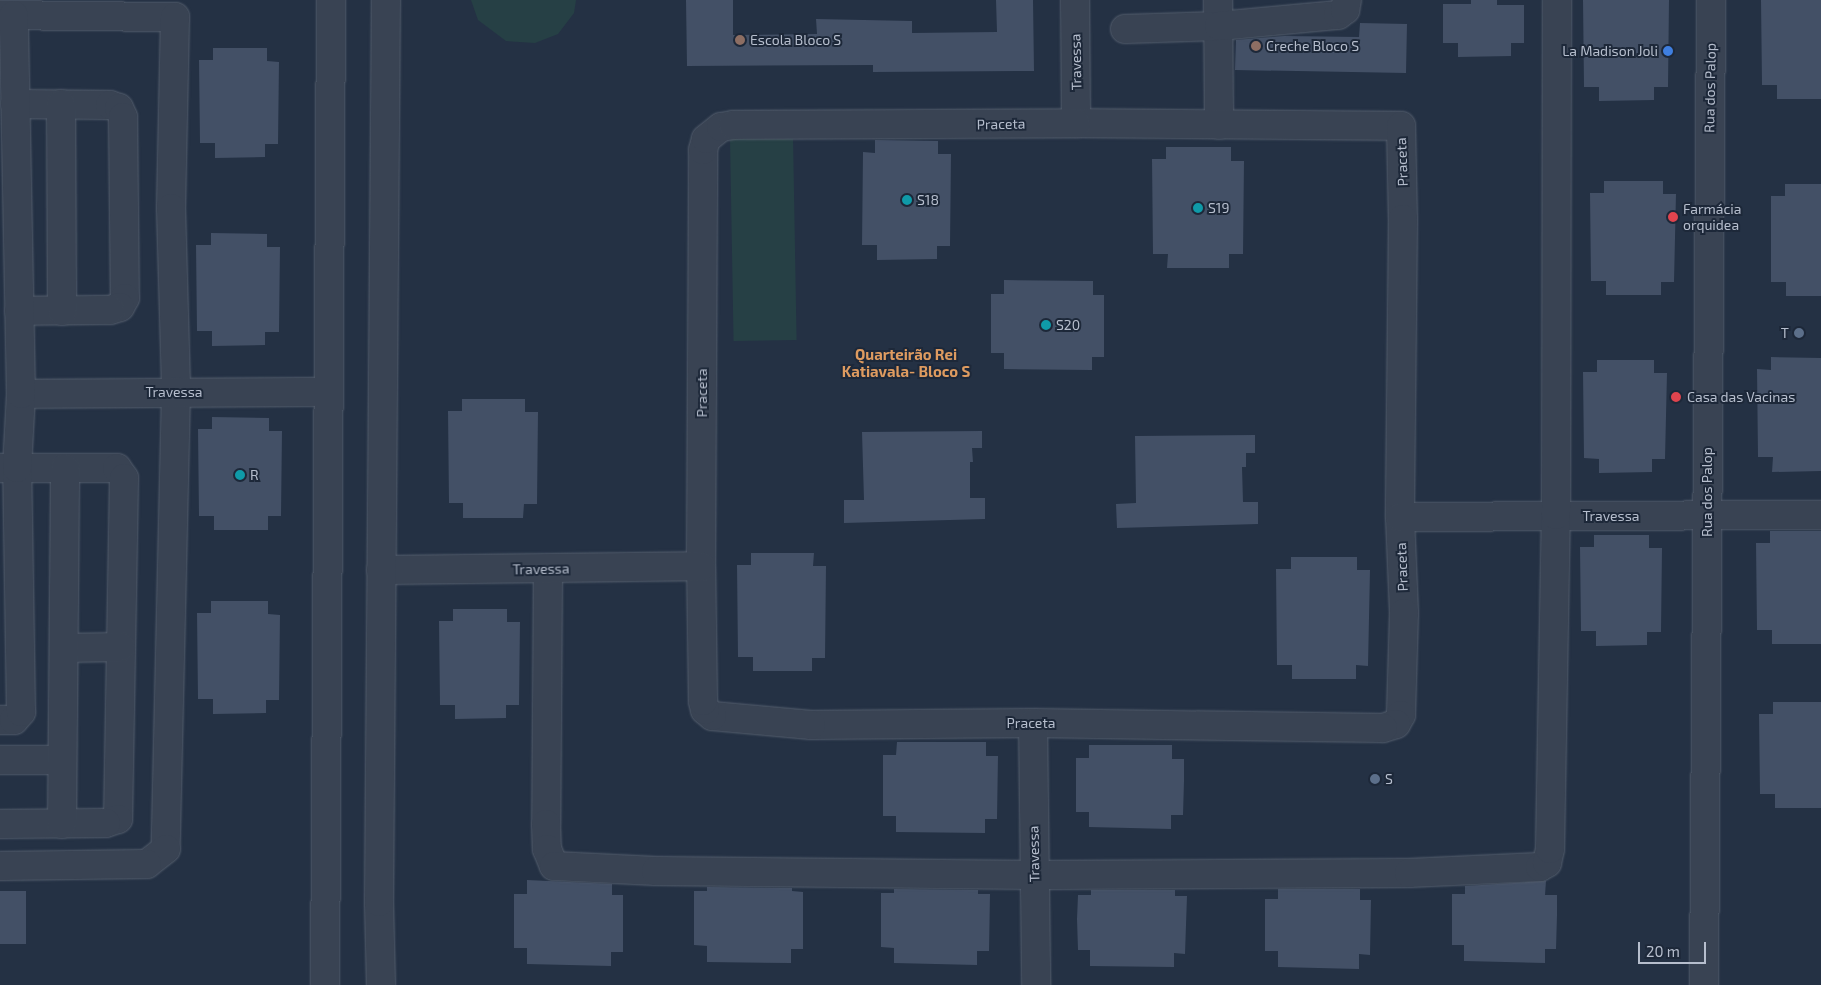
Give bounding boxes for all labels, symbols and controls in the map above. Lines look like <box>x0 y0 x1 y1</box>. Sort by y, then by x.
place label: Escola Bloco S <box>750 32 841 48</box>
street label: Travessa <box>1067 33 1085 91</box>
marker: Escola Bloco S <box>734 34 746 46</box>
place label: Creche Bloco S <box>1266 38 1359 54</box>
marker: Creche Bloco S <box>1250 40 1262 52</box>
place label: La Madison Joli <box>1562 43 1658 59</box>
street label: Rua dos Palop <box>1701 43 1719 133</box>
marker: La Madison Joli <box>1662 45 1674 57</box>
street label: Praceta <box>976 115 1026 133</box>
street label: Praceta <box>1393 137 1411 187</box>
place label: S18 <box>917 192 939 208</box>
marker: S18 <box>901 194 913 206</box>
place label: S19 <box>1208 200 1229 216</box>
place label: Farmácia orquidea <box>1683 201 1741 233</box>
marker: S19 <box>1192 202 1204 214</box>
marker: Farmácia orquidea <box>1667 211 1679 223</box>
place label: S20 <box>1056 317 1080 333</box>
marker: S20 <box>1040 319 1052 331</box>
place label: T <box>1781 325 1789 341</box>
marker: T <box>1793 327 1805 339</box>
district label: Quarteirão Rei Katiavala- Bloco S <box>842 345 970 380</box>
street label: Praceta <box>694 369 710 417</box>
street label: Travessa <box>146 384 202 400</box>
place label: Casa das Vacinas <box>1687 389 1796 405</box>
marker: Casa das Vacinas <box>1669 390 1683 404</box>
street label: Rua dos Palop <box>1699 447 1715 537</box>
place label: R <box>250 467 259 483</box>
marker: R <box>234 469 246 481</box>
street label: Travessa <box>1583 508 1639 524</box>
street label: Praceta <box>1393 542 1411 592</box>
street label: Travessa <box>512 560 570 578</box>
street label: Praceta <box>1007 715 1055 731</box>
place label: S <box>1385 771 1393 787</box>
marker: S <box>1369 773 1381 785</box>
street label: Travessa <box>1025 825 1043 883</box>
scale bar <box>1641 932 1708 964</box>
text: 20 m <box>1646 942 1680 960</box>

